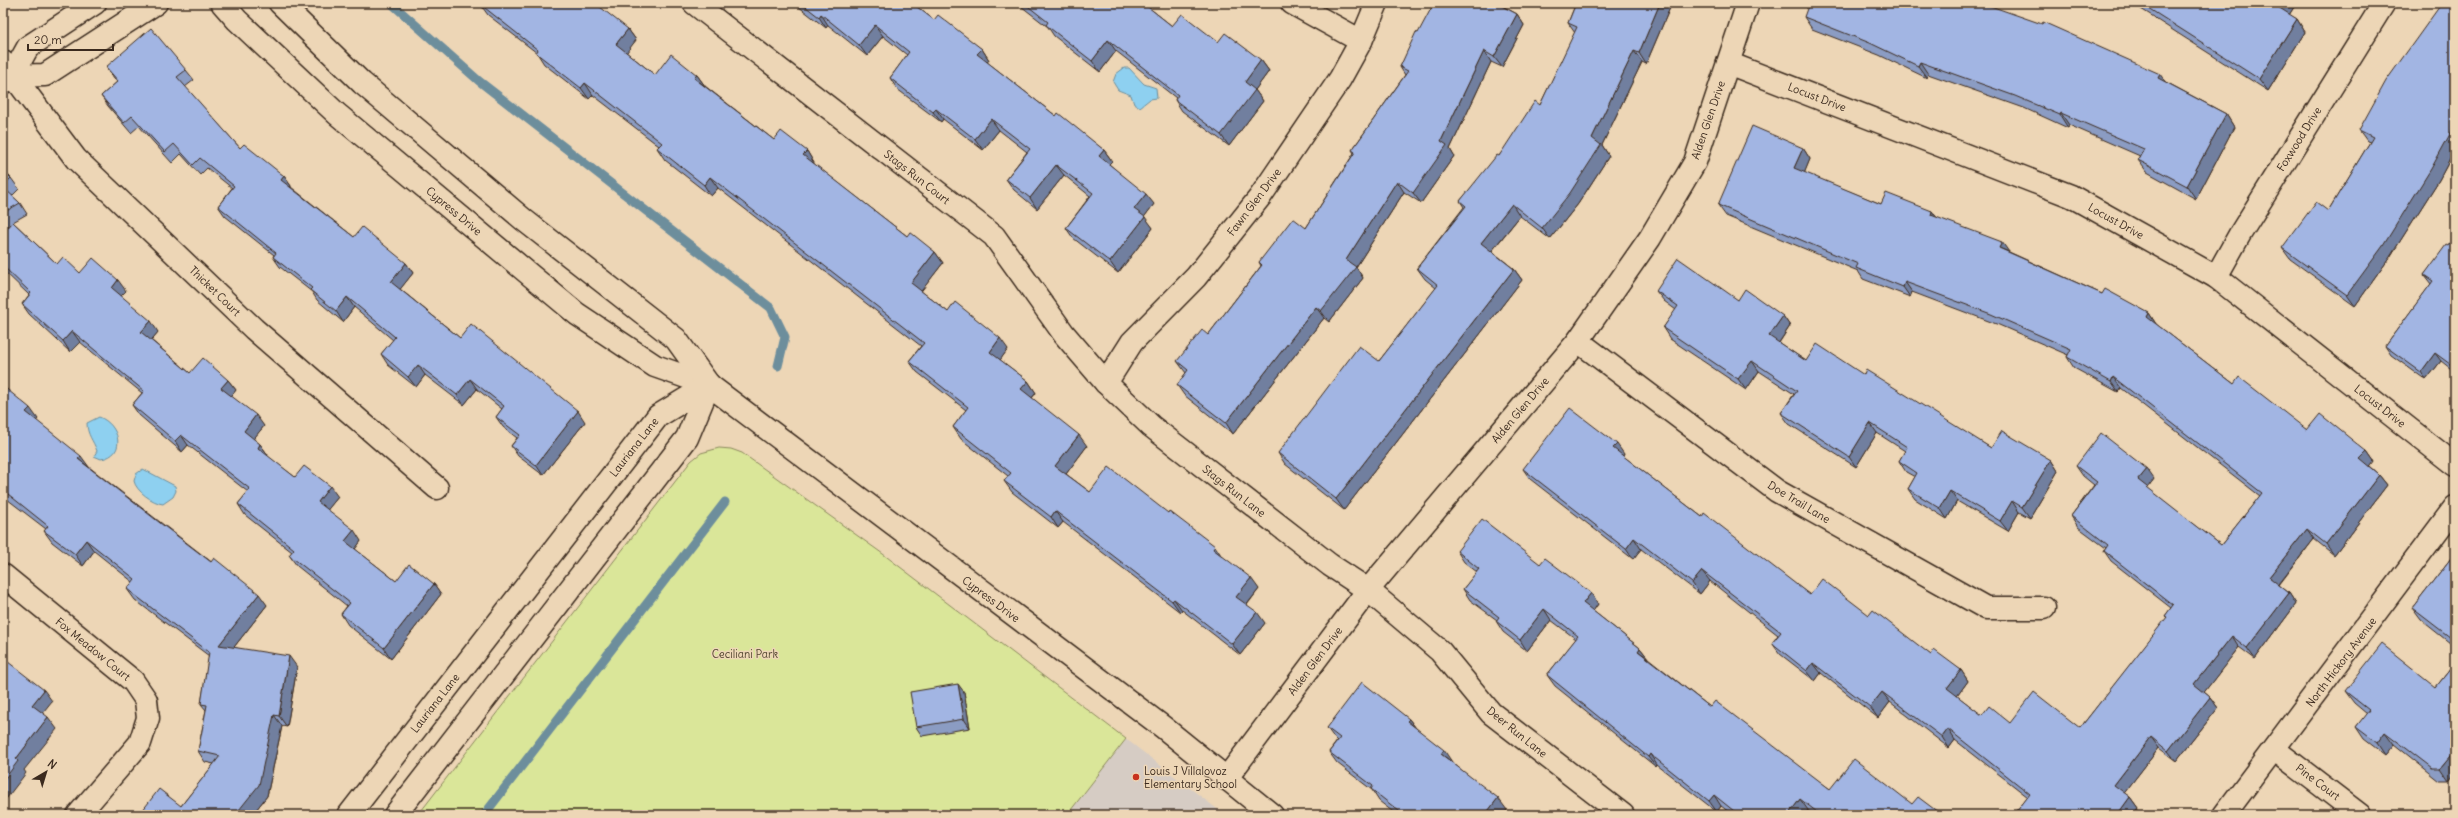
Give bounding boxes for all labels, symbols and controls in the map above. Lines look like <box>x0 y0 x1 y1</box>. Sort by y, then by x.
scale bar <box>28 26 113 52</box>
text: 20 m <box>34 32 62 47</box>
street label: Alden Glen Drive <box>1688 79 1728 161</box>
street label: Locust Drive <box>1786 79 1848 115</box>
street label: Foxwood Drive <box>2274 104 2324 174</box>
street label: Stags Run Court <box>881 147 953 207</box>
street label: Fawn Glen Drive <box>1224 165 1284 239</box>
street label: Cypress Drive <box>423 184 485 238</box>
street label: Locust Drive <box>2086 200 2146 242</box>
street label: Thicket Court <box>186 263 244 319</box>
street label: Alden Glen Drive <box>1488 374 1552 446</box>
street label: Locust Drive <box>2351 382 2409 430</box>
street label: Lauriana Lane <box>606 414 662 479</box>
street label: Stags Run Lane <box>1200 462 1268 520</box>
street label: Doe Trail Lane <box>1765 478 1833 526</box>
street label: Cypress Drive <box>960 573 1023 625</box>
street label: Fox Meadow Court <box>53 614 134 684</box>
street label: North Hickory Avenue <box>2303 614 2379 710</box>
street label: Alden Glen Drive <box>1285 624 1345 698</box>
park label: Ceciliani Park <box>712 647 779 661</box>
street label: Lauriana Lane <box>407 670 463 735</box>
street label: Deer Run Lane <box>1484 703 1550 761</box>
north arrow <box>26 752 66 792</box>
text: N <box>45 756 59 772</box>
street label: Pine Court <box>2293 761 2343 803</box>
place label: Louis J Villalovoz Elementary School <box>1144 764 1237 791</box>
marker: Louis J Villalovoz Elementary School <box>1131 772 1141 782</box>

